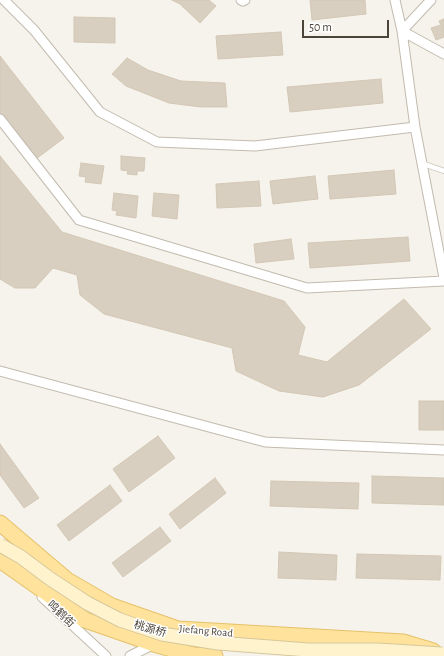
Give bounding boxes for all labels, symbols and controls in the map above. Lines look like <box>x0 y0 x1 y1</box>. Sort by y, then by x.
scale bar <box>304 12 391 38</box>
text: 50 m <box>309 21 332 33</box>
street label: 鸣鹤街 <box>44 598 78 630</box>
street label: 桃源桥 <box>132 618 168 640</box>
street label: Jiefang Road <box>178 622 234 640</box>

